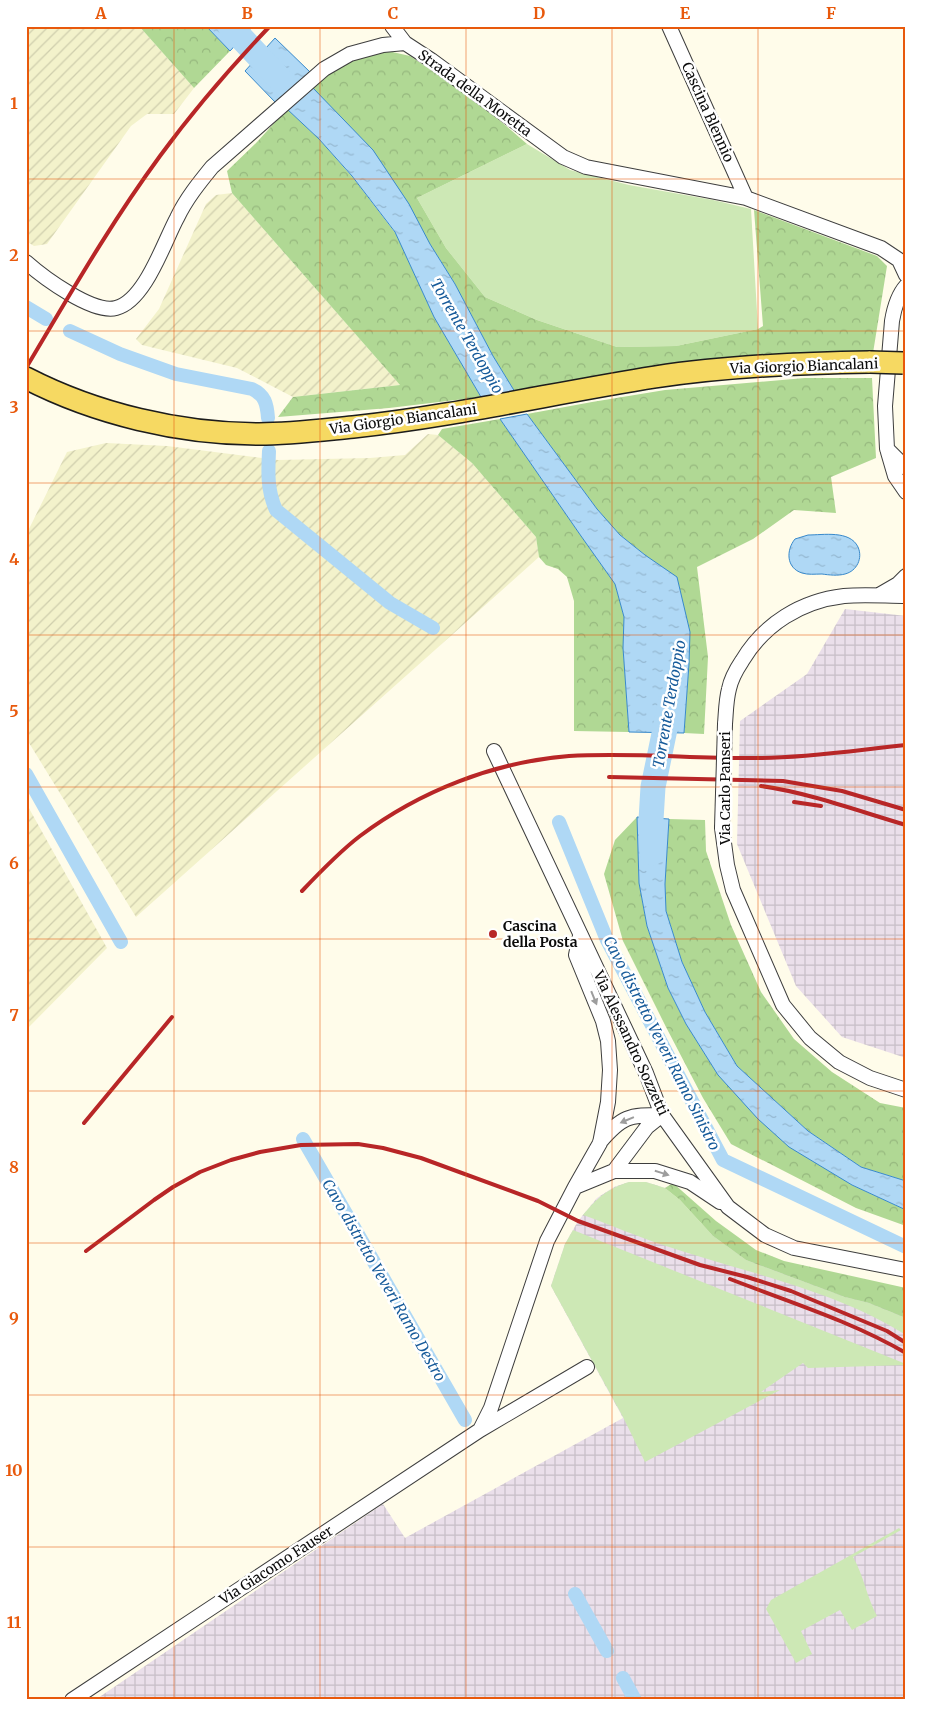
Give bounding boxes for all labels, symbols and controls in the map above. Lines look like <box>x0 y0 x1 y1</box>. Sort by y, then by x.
text: A <box>94 3 107 23</box>
text: B <box>241 3 253 23</box>
text: C <box>388 3 398 23</box>
text: D <box>533 3 545 23</box>
text: E <box>680 3 691 23</box>
text: F <box>826 3 836 23</box>
street label: Strada della Moretta <box>415 46 536 141</box>
street label: Cascina Blennio <box>678 59 738 165</box>
text: 1 <box>10 93 18 113</box>
text: 2 <box>9 245 19 265</box>
water label: Torrente Terdoppio <box>426 275 508 397</box>
street label: Via Giorgio Biancalani <box>728 354 879 378</box>
text: 3 <box>9 397 19 417</box>
street label: Via Giorgio Biancalani <box>327 400 478 438</box>
text: 4 <box>9 549 19 569</box>
water label: Torrente Terdoppio <box>648 638 690 770</box>
text: 5 <box>9 701 19 721</box>
street label: Via Carlo Panseri <box>716 731 734 846</box>
text: 6 <box>9 853 19 873</box>
place label: Cascina della Posta <box>503 917 578 951</box>
marker: Cascina della Posta <box>487 928 499 940</box>
water label: Cavo distretto Veveri Ramo Sinistro <box>599 933 725 1153</box>
street label: Via Alessandro Sozzetti <box>589 967 673 1119</box>
one-way arrow <box>591 991 598 1006</box>
text: 7 <box>9 1005 19 1025</box>
one-way arrow <box>620 1116 634 1124</box>
text: 8 <box>9 1157 19 1177</box>
one-way arrow <box>655 1170 670 1178</box>
water label: Cavo distretto Veveri Ramo Destro <box>318 1175 450 1385</box>
text: 9 <box>9 1308 19 1328</box>
text: 10 <box>5 1460 23 1480</box>
street label: Via Giacomo Fauser <box>215 1522 336 1609</box>
text: 11 <box>7 1612 22 1632</box>

